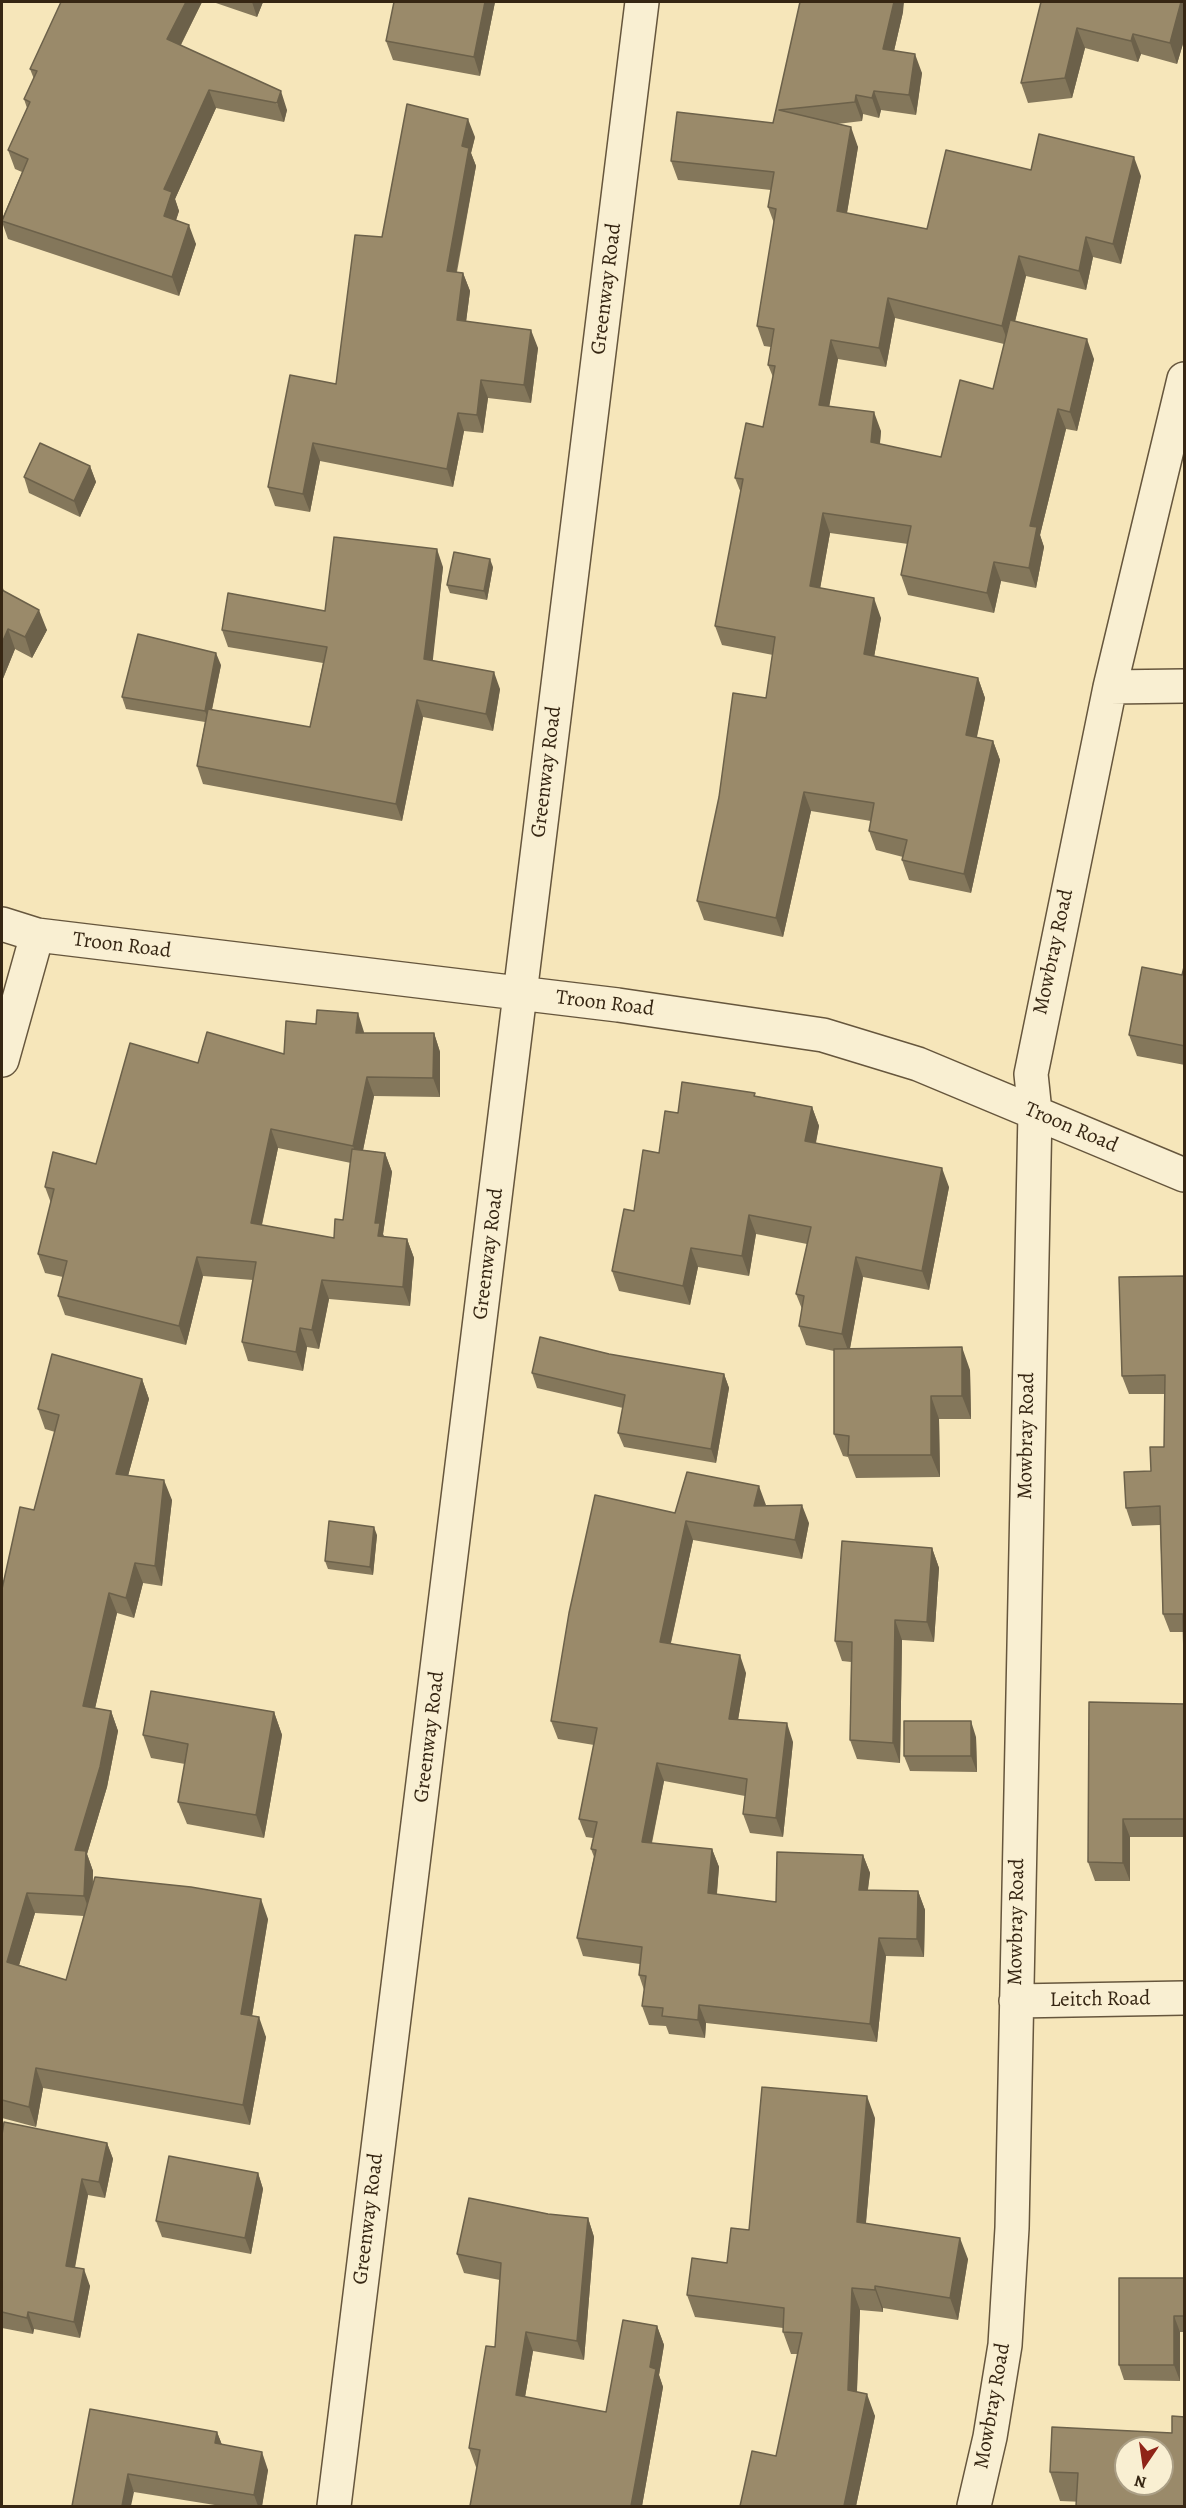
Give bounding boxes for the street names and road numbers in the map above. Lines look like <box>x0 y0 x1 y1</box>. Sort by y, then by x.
street label: Greenway Road <box>586 222 628 356</box>
street label: Greenway Road <box>526 705 568 839</box>
street label: Mowbray Road <box>1028 887 1080 1017</box>
street label: Troon Road <box>71 927 173 965</box>
street label: Troon Road <box>554 985 656 1023</box>
street label: Troon Road <box>1021 1097 1121 1159</box>
street label: Greenway Road <box>468 1187 510 1321</box>
street label: Mowbray Road <box>1013 1372 1041 1500</box>
street label: Greenway Road <box>409 1670 451 1804</box>
street label: Mowbray Road <box>1003 1858 1031 1986</box>
street label: Leitch Road <box>1049 1987 1151 2013</box>
street label: Greenway Road <box>348 2152 390 2286</box>
street label: Mowbray Road <box>970 2341 1016 2471</box>

